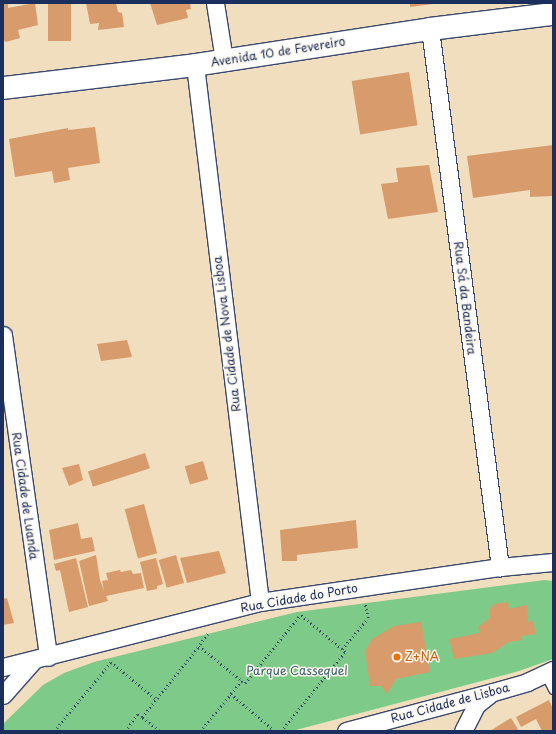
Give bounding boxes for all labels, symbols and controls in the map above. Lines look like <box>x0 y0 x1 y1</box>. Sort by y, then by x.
street label: Avenida 10 de Fevereiro <box>210 34 346 70</box>
street label: Rua Sá da Bandeira <box>451 240 479 356</box>
street label: Rua Cidade de Nova Lisboa <box>210 255 244 413</box>
street label: Rua Cidade de Luanda <box>9 430 41 562</box>
street label: Rua Cidade do Porto <box>239 581 359 615</box>
place label: Z+NA <box>405 650 439 664</box>
marker: Z+NA <box>392 652 402 662</box>
park label: Parque Cassequel <box>246 664 348 678</box>
street label: Rua Cidade de Lisboa <box>388 680 512 726</box>

